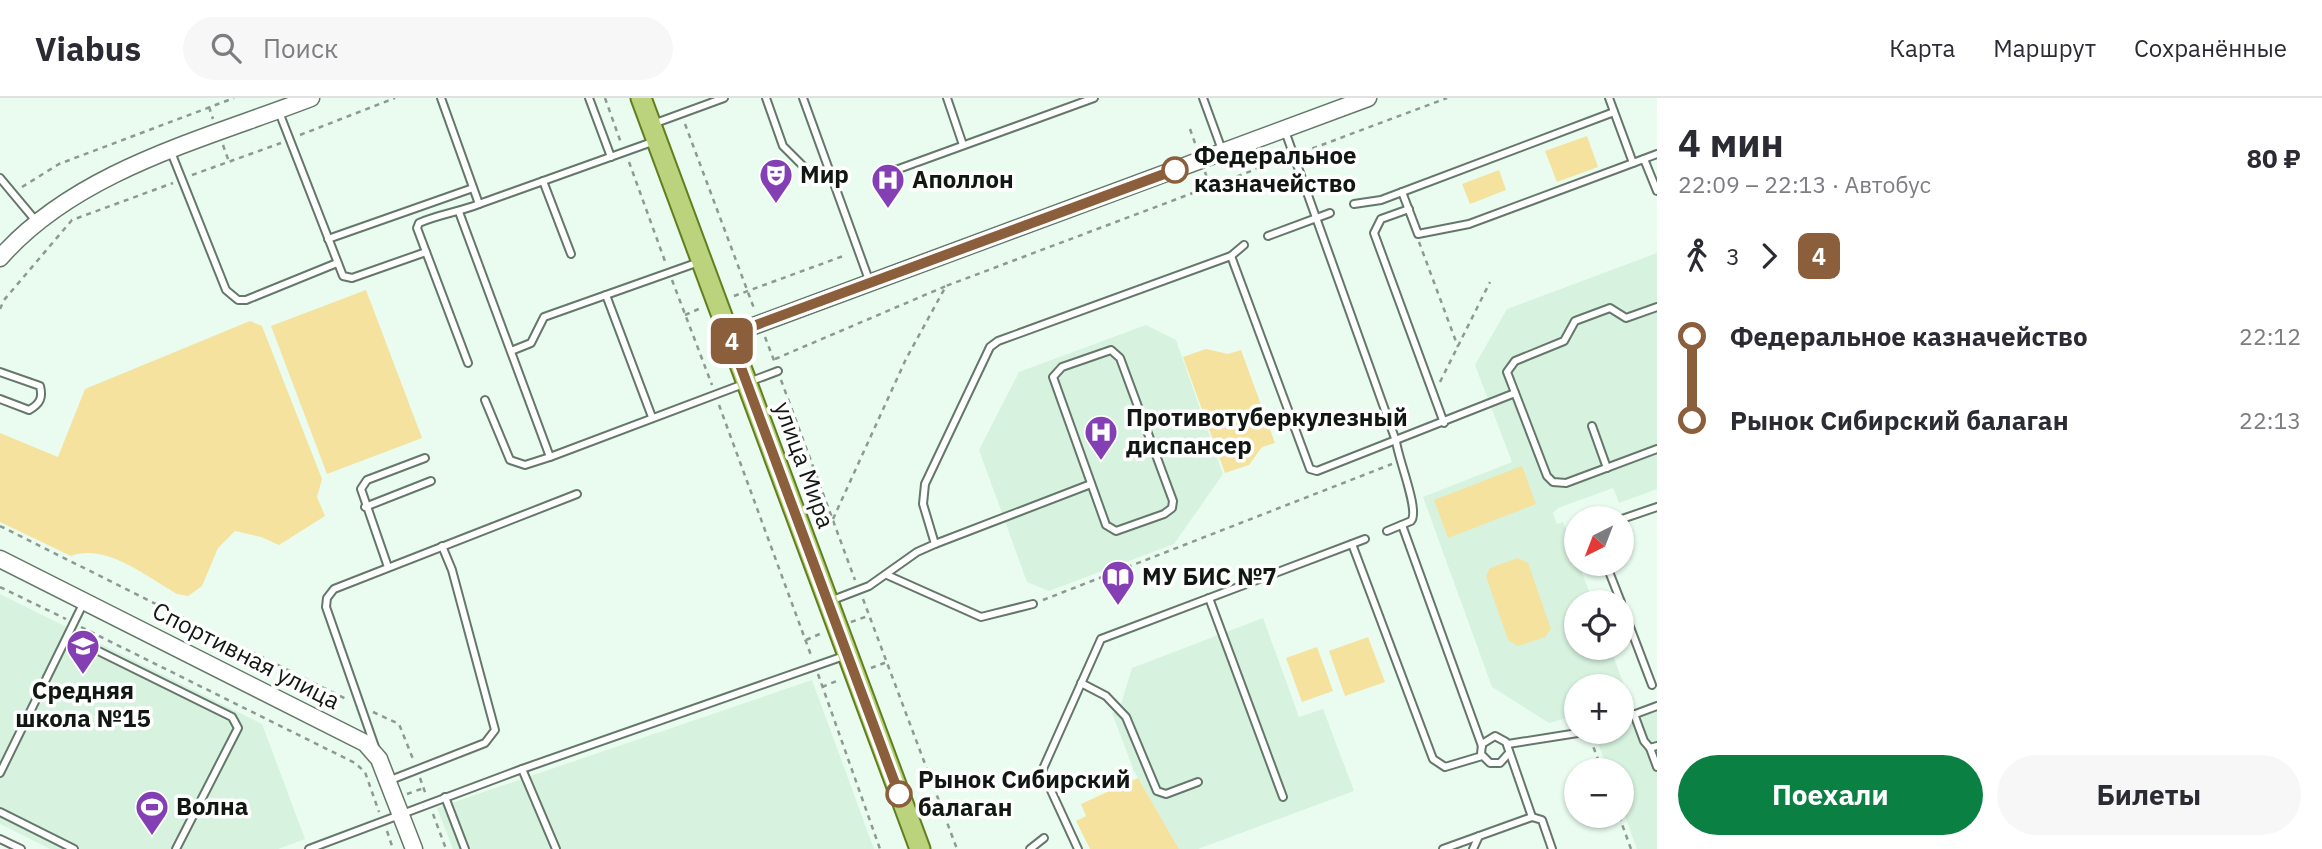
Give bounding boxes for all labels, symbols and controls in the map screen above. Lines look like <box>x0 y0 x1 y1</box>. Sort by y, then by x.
search box <box>183 17 673 80</box>
text: Viabus <box>35 27 141 70</box>
icon: search <box>207 29 245 67</box>
text: Поиск <box>263 31 338 65</box>
text: Карта <box>1889 32 1955 64</box>
text: Маршрут <box>1993 32 2096 64</box>
text: Сохранённые <box>2134 32 2287 64</box>
text: 4 мин <box>1678 118 1784 167</box>
place label: Федеральное казначейство <box>1194 139 1356 199</box>
text: 80 ₽ <box>2246 141 2301 175</box>
theatre icon: Мир <box>757 156 795 205</box>
marker: Федеральное казначейство <box>1162 157 1188 183</box>
place label: Мир <box>800 158 849 190</box>
hospital icon: Аполлон <box>869 161 907 210</box>
place label: Аполлон <box>912 163 1014 195</box>
text: 22:09 – 22:13 · Автобус <box>1678 169 1931 199</box>
icon: walk <box>1678 237 1716 275</box>
icon: forward <box>1750 237 1788 275</box>
text: 4 <box>1812 240 1826 272</box>
text: 3 <box>1726 241 1740 271</box>
line badge: 4 <box>709 318 755 364</box>
text: Федеральное казначейство <box>1730 319 2088 353</box>
text: 22:12 <box>2239 321 2301 351</box>
text: 4 <box>725 325 739 357</box>
street label: улица Мира <box>767 397 843 533</box>
place label: Противотуберкулезный диспансер <box>1126 401 1408 461</box>
text: Рынок Сибирский балаган <box>1730 403 2069 437</box>
text: 22:13 <box>2239 405 2301 435</box>
hospital icon: Противотуберкулезный диспансер <box>1082 413 1120 462</box>
north arrow <box>1564 506 1634 576</box>
map controls <box>1564 506 1634 828</box>
library icon: МУ БИС №7 <box>1099 558 1137 607</box>
place label: МУ БИС №7 <box>1142 560 1277 592</box>
button: locate <box>1564 590 1634 660</box>
street label: Спортивная улица <box>147 594 346 716</box>
school or university icon: Средняя школа №15 <box>64 627 102 676</box>
place label: Средняя школа №15 <box>15 674 151 734</box>
button: + <box>1564 674 1634 744</box>
button: Поехали <box>1678 755 1983 835</box>
button: Билеты <box>1997 755 2301 835</box>
button: − <box>1564 758 1634 828</box>
place label: Рынок Сибирский балаган <box>918 763 1130 823</box>
marker: Рынок Сибирский балаган <box>886 781 912 807</box>
sports icon: Волна <box>133 788 171 837</box>
place label: Волна <box>176 790 248 822</box>

